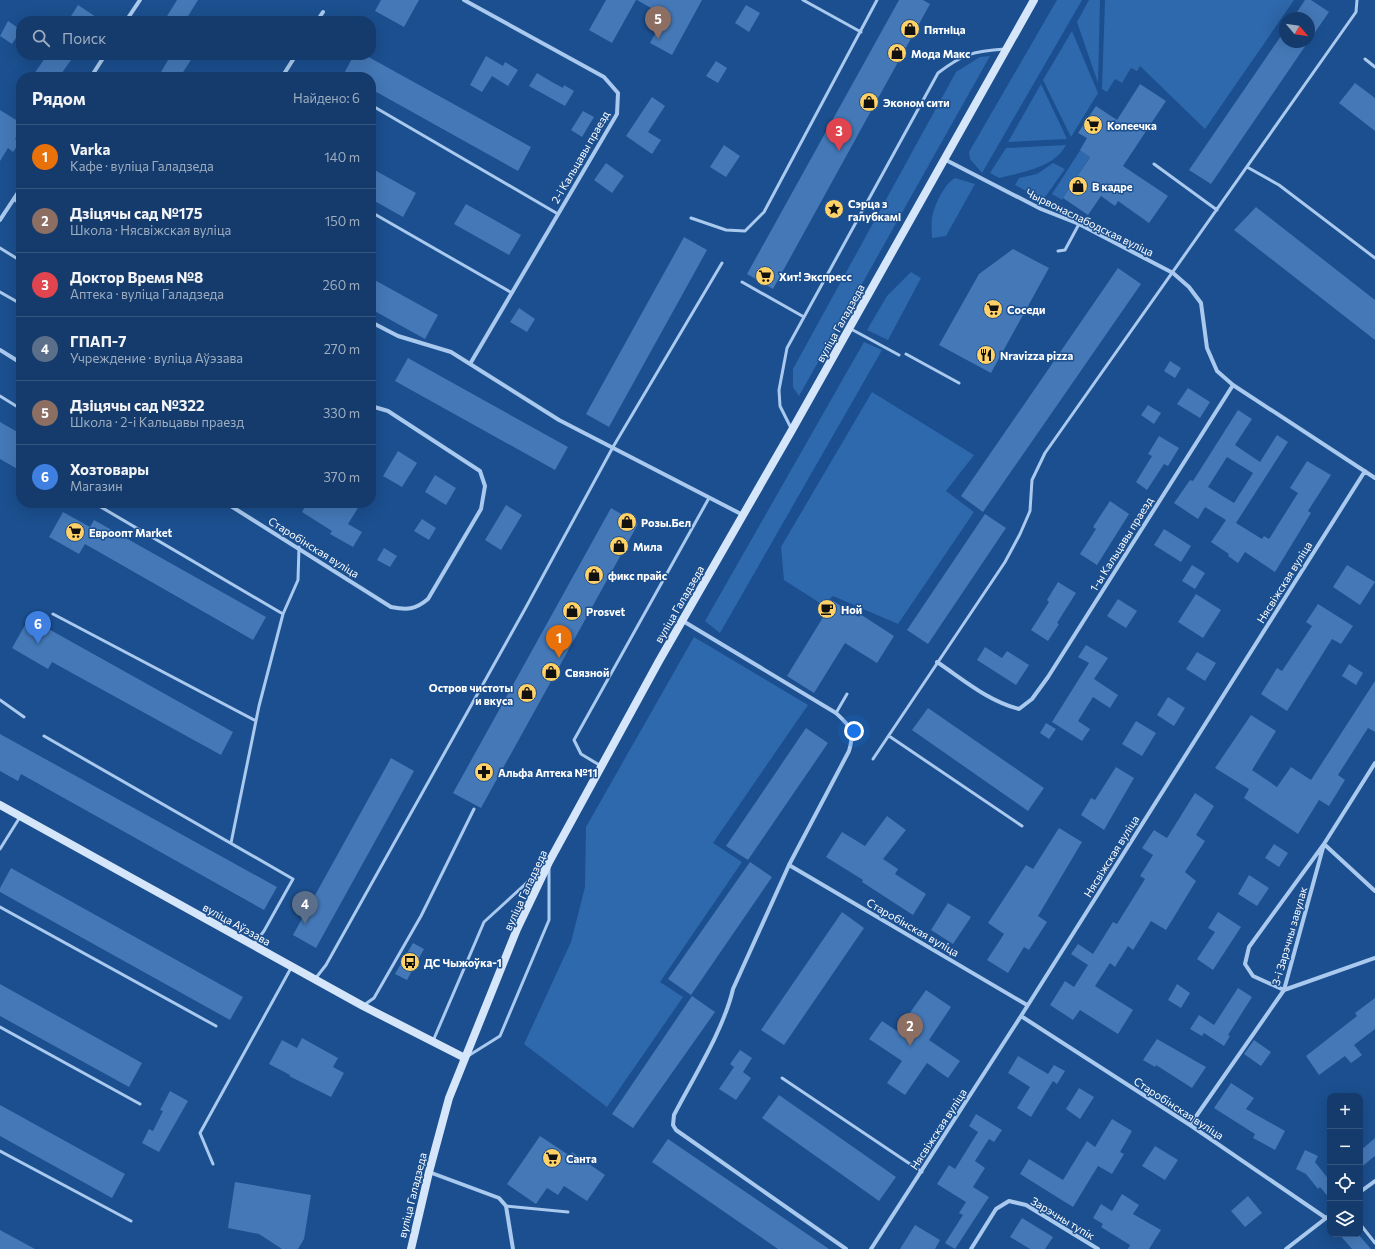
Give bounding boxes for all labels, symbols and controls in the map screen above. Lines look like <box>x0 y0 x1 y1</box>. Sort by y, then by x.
pin: 5 <box>645 6 671 39</box>
north arrow <box>1279 12 1315 48</box>
search box <box>16 16 376 60</box>
shop icon: Пятніца <box>899 18 921 40</box>
place label: Пятніца <box>924 23 966 36</box>
icon: search <box>30 27 52 49</box>
text: Поиск <box>62 29 106 47</box>
shop icon: Мода Макс <box>886 42 908 64</box>
place label: Мода Макс <box>911 47 970 60</box>
text: Рядом <box>32 88 86 109</box>
text: Найдено: 6 <box>293 90 360 106</box>
shop icon: Эконом сити <box>858 91 880 113</box>
place label: Эконом сити <box>883 96 950 109</box>
street label: 2-і Кальцавы праезд <box>548 108 612 206</box>
supermarket icon: Копеечка <box>1082 114 1104 136</box>
pin: 3 <box>826 118 852 151</box>
place label: Копеечка <box>1107 119 1157 132</box>
text: Varka <box>70 140 110 158</box>
text: 1 <box>42 149 48 165</box>
text: 140 m <box>324 149 360 165</box>
text: Кафе · вуліца Галадзеда <box>70 158 214 174</box>
shop icon: В кадре <box>1067 175 1089 197</box>
place label: В кадре <box>1092 180 1133 193</box>
street label: Чырвонаслабодская вуліца <box>1024 185 1156 259</box>
place label: Сэрца з галубкамі <box>848 197 901 223</box>
place icon: Сэрца з галубкамі <box>823 198 845 220</box>
text: Дзіцячы сад №175 <box>70 204 203 222</box>
text: 2 <box>41 213 49 229</box>
text: 150 m <box>325 213 360 229</box>
text: Школа · Нясвіжская вуліца <box>70 222 231 238</box>
supermarket icon: Хит! Экспресс <box>754 265 776 287</box>
text: Доктор Время №8 <box>70 268 203 286</box>
place label: Хит! Экспресс <box>779 270 852 283</box>
text: 3 <box>41 277 49 293</box>
text: 260 m <box>323 277 360 293</box>
street label: вуліца Галадзеда <box>813 282 867 364</box>
text: Аптека · вуліца Галадзеда <box>70 286 224 302</box>
supermarket icon: Соседи <box>982 298 1004 320</box>
place label: Соседи <box>1007 303 1045 316</box>
text: ГПАП-7 <box>70 332 126 350</box>
text: 4 <box>41 341 49 357</box>
text: 270 m <box>324 341 360 357</box>
restaurant icon: Nravizza pizza <box>975 344 997 366</box>
place label: Nravizza pizza <box>1000 349 1074 362</box>
text: Учреждение · вуліца Аўэзава <box>70 350 243 366</box>
text: Дзіцячы сад №322 <box>70 396 205 414</box>
text: 5 <box>41 405 49 421</box>
text: 330 m <box>323 405 360 421</box>
text: Школа · 2-і Кальцавы праезд <box>70 414 244 430</box>
text: Хозтовары <box>70 460 149 478</box>
text: 6 <box>41 469 49 485</box>
text: 370 m <box>323 469 360 485</box>
text: Магазин <box>70 478 123 494</box>
street label: 1-ы Кальцавы праезд <box>1087 494 1156 593</box>
shop icon: Розы.Бел <box>616 511 638 533</box>
street label: Старобінская вуліца <box>266 514 362 580</box>
place label: Розы.Бел <box>641 516 691 529</box>
supermarket icon: Евроопт Market <box>64 521 86 543</box>
place label: Евроопт Market <box>89 526 173 539</box>
shop icon: Мила <box>608 535 630 557</box>
street label: Нясвіжская вуліца <box>1254 539 1314 625</box>
place label: Мила <box>633 540 663 553</box>
street label: вуліца Галадзеда <box>652 563 706 645</box>
shop icon: фикс прайс <box>583 564 605 586</box>
place label: фикс прайс <box>608 569 667 582</box>
cafe icon: Ной <box>816 598 838 620</box>
shop icon: Prosvet <box>561 600 583 622</box>
place label: Ной <box>841 603 862 616</box>
place label: Prosvet <box>586 605 625 618</box>
pin: 6 <box>25 611 51 644</box>
pin: 1 <box>546 625 572 658</box>
shop icon: Связной <box>540 661 562 683</box>
place label: Связной <box>565 666 609 679</box>
place label: Остров чистоты и вкуса <box>429 681 513 707</box>
shop icon: Остров чистоты и вкуса <box>516 682 538 704</box>
your location <box>844 721 864 741</box>
pharmacy icon: Альфа Аптека №11 <box>473 761 495 783</box>
place label: Альфа Аптека №11 <box>498 766 598 779</box>
street label: Нясвіжская вуліца <box>1081 813 1141 899</box>
street label: вуліца Галадзеда <box>501 848 549 932</box>
street label: 3-і Зарэчны завулак <box>1269 885 1309 987</box>
pin: 4 <box>292 891 318 924</box>
street label: Старобінская вуліца <box>865 895 961 959</box>
street label: вуліца Аўэзава <box>201 900 273 948</box>
bus stop icon: ДС Чыжоўка-1 <box>399 951 421 973</box>
place label: ДС Чыжоўка-1 <box>424 956 502 969</box>
pin: 2 <box>897 1013 923 1046</box>
street label: Старобінская вуліца <box>1132 1074 1226 1142</box>
street label: Нясвіжская вуліца <box>907 1086 969 1172</box>
map controls <box>1327 1093 1363 1237</box>
button: + <box>1327 1093 1363 1129</box>
button: − <box>1327 1129 1363 1165</box>
supermarket icon: Санта <box>541 1147 563 1169</box>
street label: вуліца Галадзеда <box>395 1151 429 1239</box>
place label: Санта <box>566 1152 597 1165</box>
button: locate <box>1327 1165 1363 1201</box>
street label: Зарэчны тупік <box>1029 1194 1097 1242</box>
button: layers <box>1327 1201 1363 1237</box>

